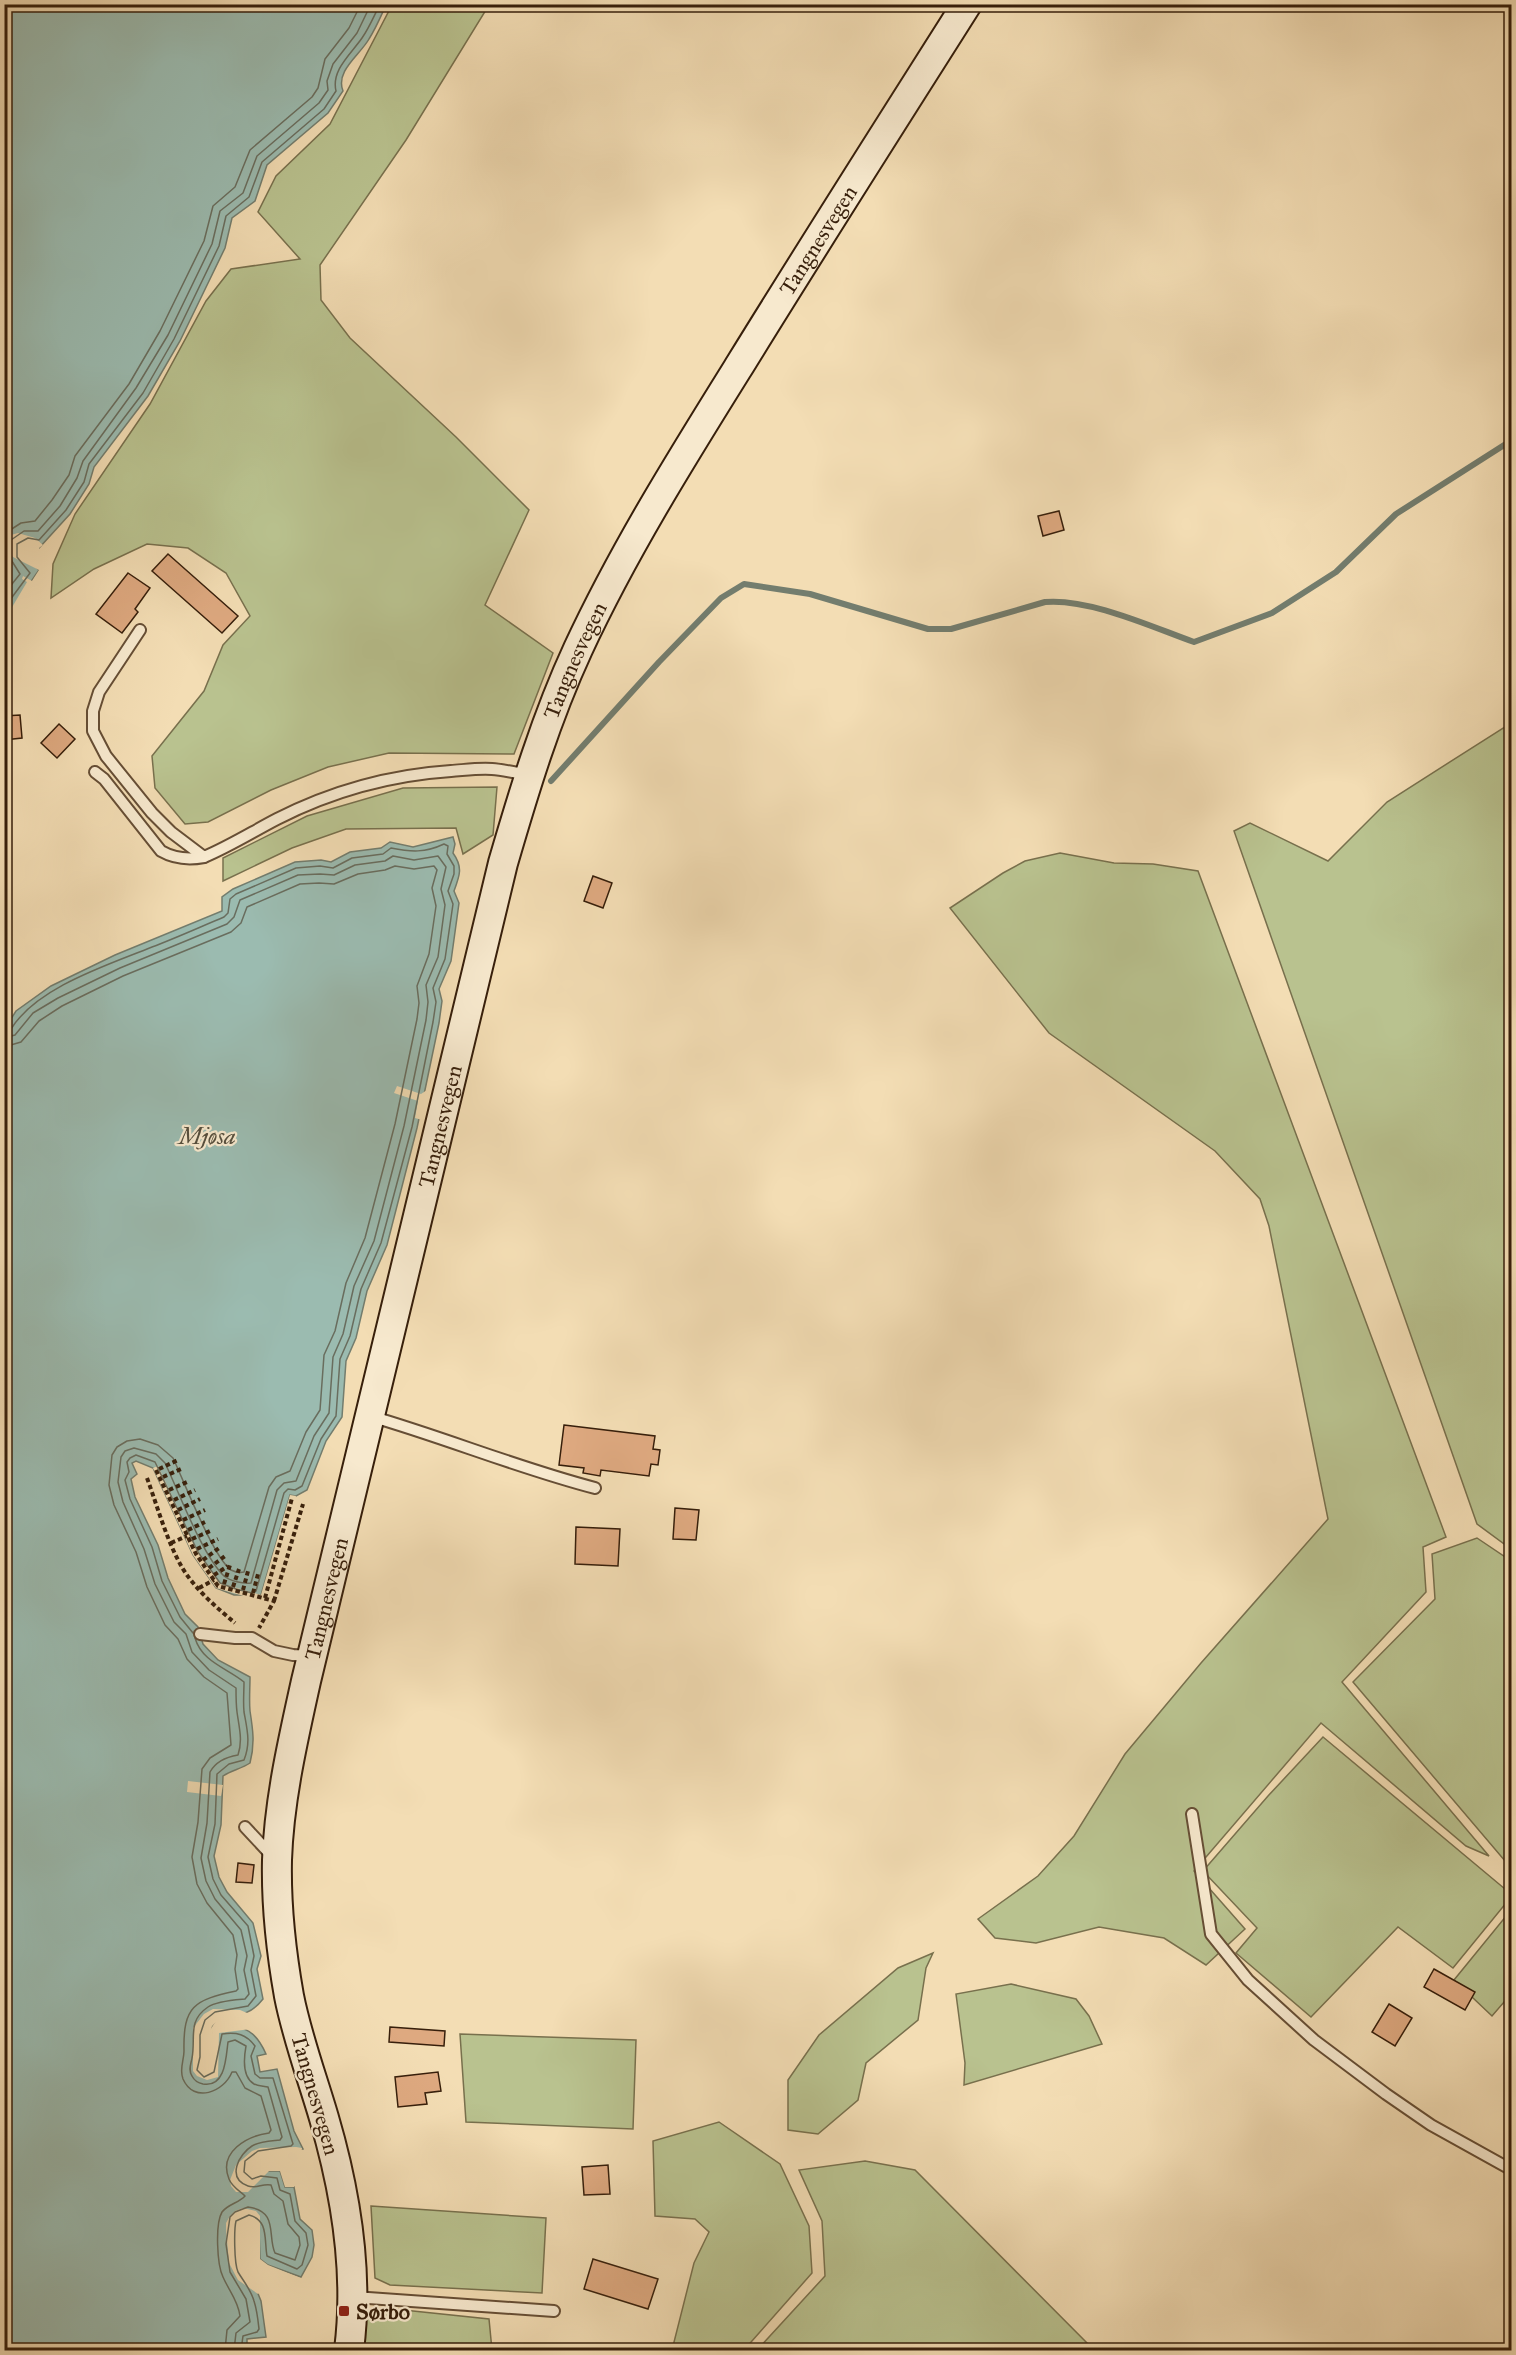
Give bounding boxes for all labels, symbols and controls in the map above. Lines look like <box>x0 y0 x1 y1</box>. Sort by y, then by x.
street label: Tangnesvegen <box>773 180 863 301</box>
street label: Tangnesvegen <box>537 597 613 723</box>
street label: Tangnesvegen <box>412 1062 468 1190</box>
water label: Mjøsa <box>176 1121 236 1151</box>
street label: Tangnesvegen <box>299 1535 354 1663</box>
street label: Tangnesvegen <box>285 2030 346 2158</box>
place label: Sørbo <box>356 2298 410 2325</box>
marker: Sørbo <box>337 2304 351 2318</box>

